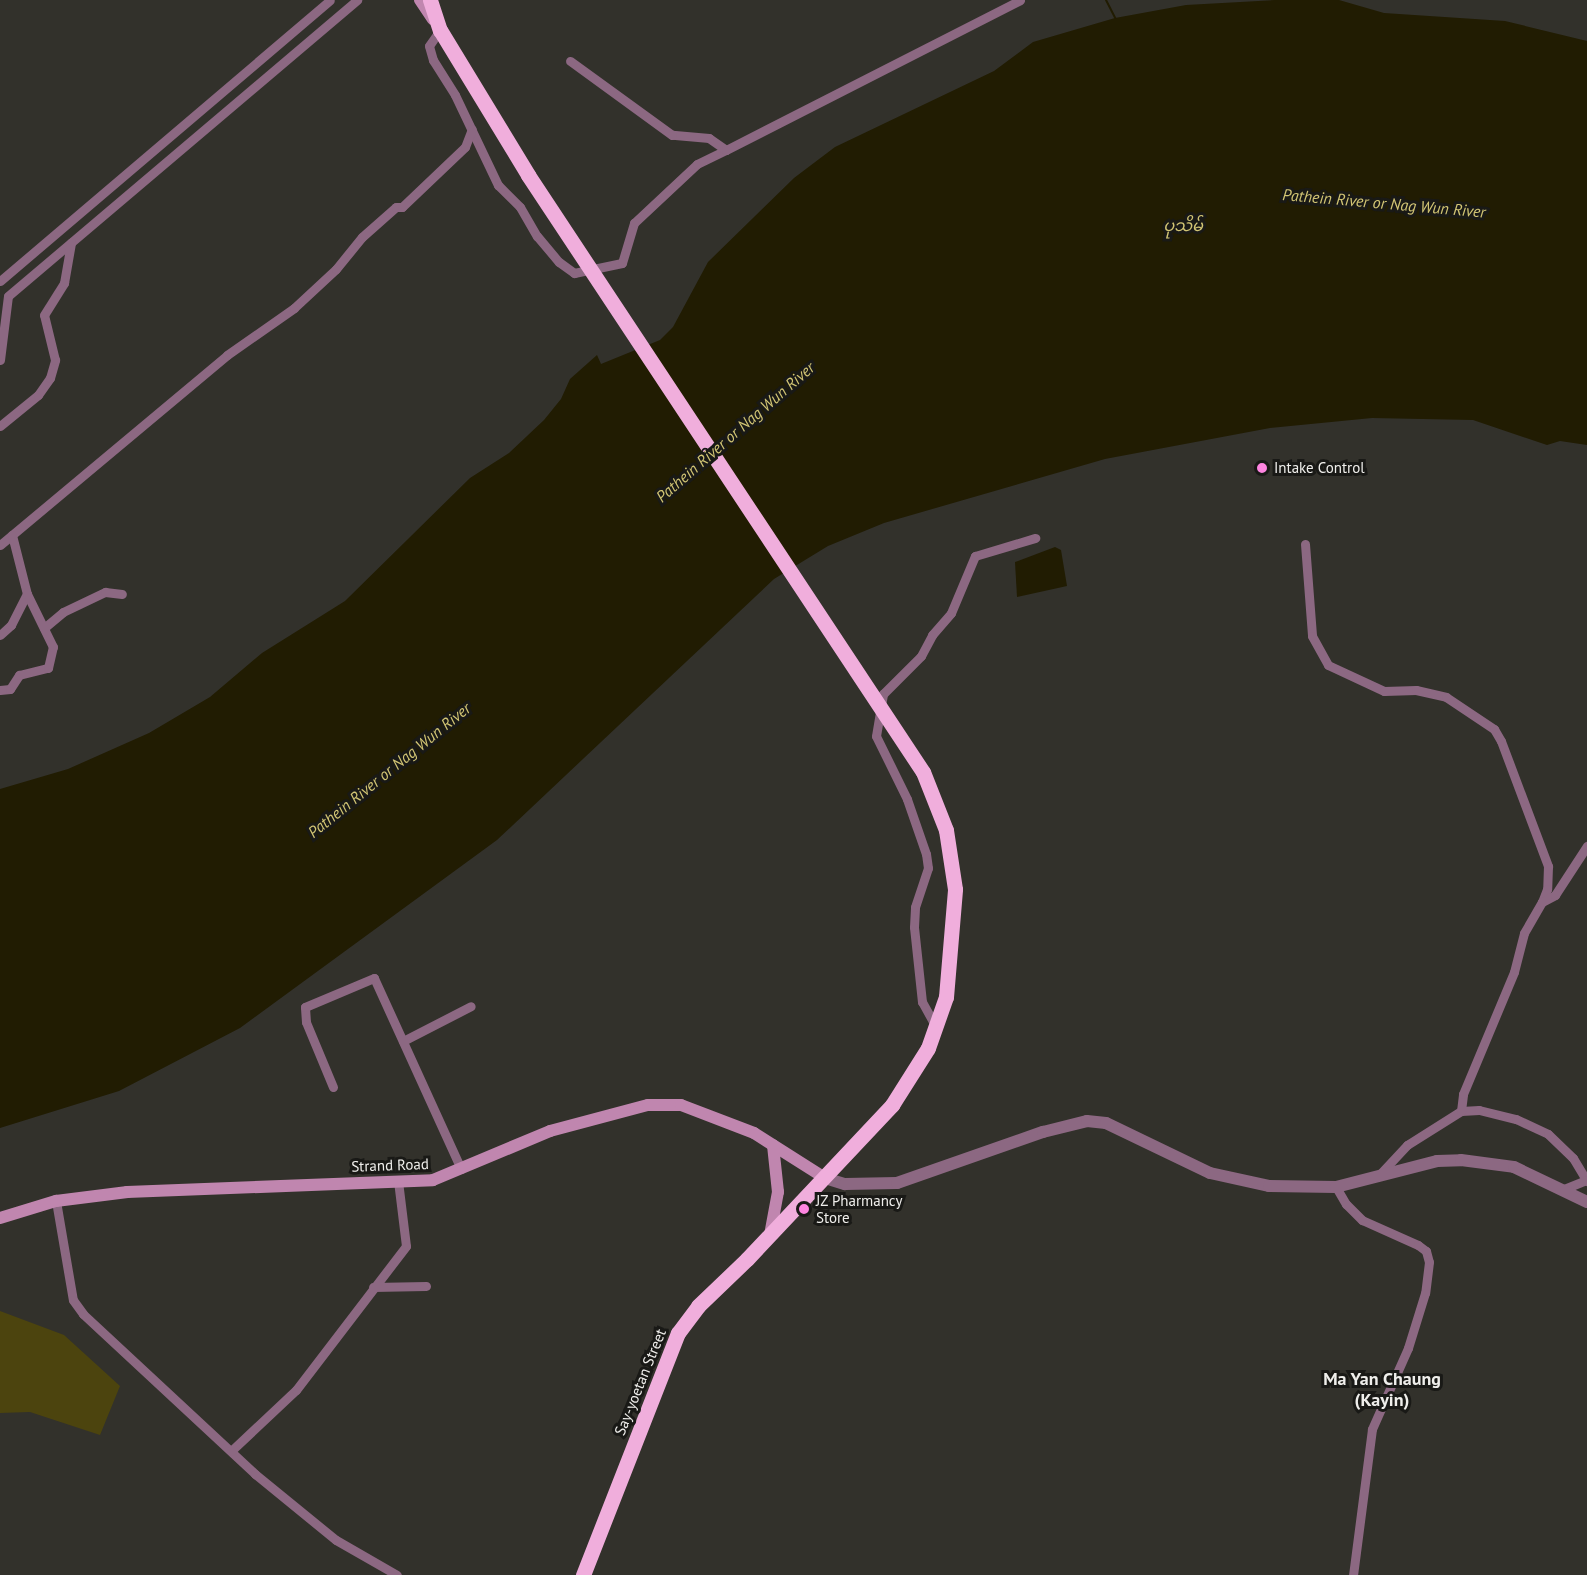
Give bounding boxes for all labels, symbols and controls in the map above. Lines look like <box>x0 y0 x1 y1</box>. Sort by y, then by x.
water label: Pathein River or Nag Wun River <box>1281 185 1487 221</box>
water label: ပုသိမ် <box>1163 215 1203 235</box>
water label: Pathein River or Nag Wun River <box>652 358 818 506</box>
place label: Intake Control <box>1274 459 1365 477</box>
marker: Intake Control <box>1255 461 1269 475</box>
water label: Pathein River or Nag Wun River <box>304 698 474 842</box>
street label: Strand Road <box>351 1155 429 1175</box>
place label: JZ Pharmancy Store <box>816 1191 903 1226</box>
marker: JZ Pharmancy Store <box>797 1202 811 1216</box>
street label: Say-yoetan Street <box>610 1326 670 1438</box>
district label: Ma Yan Chaung (Kayin) <box>1323 1369 1441 1412</box>

